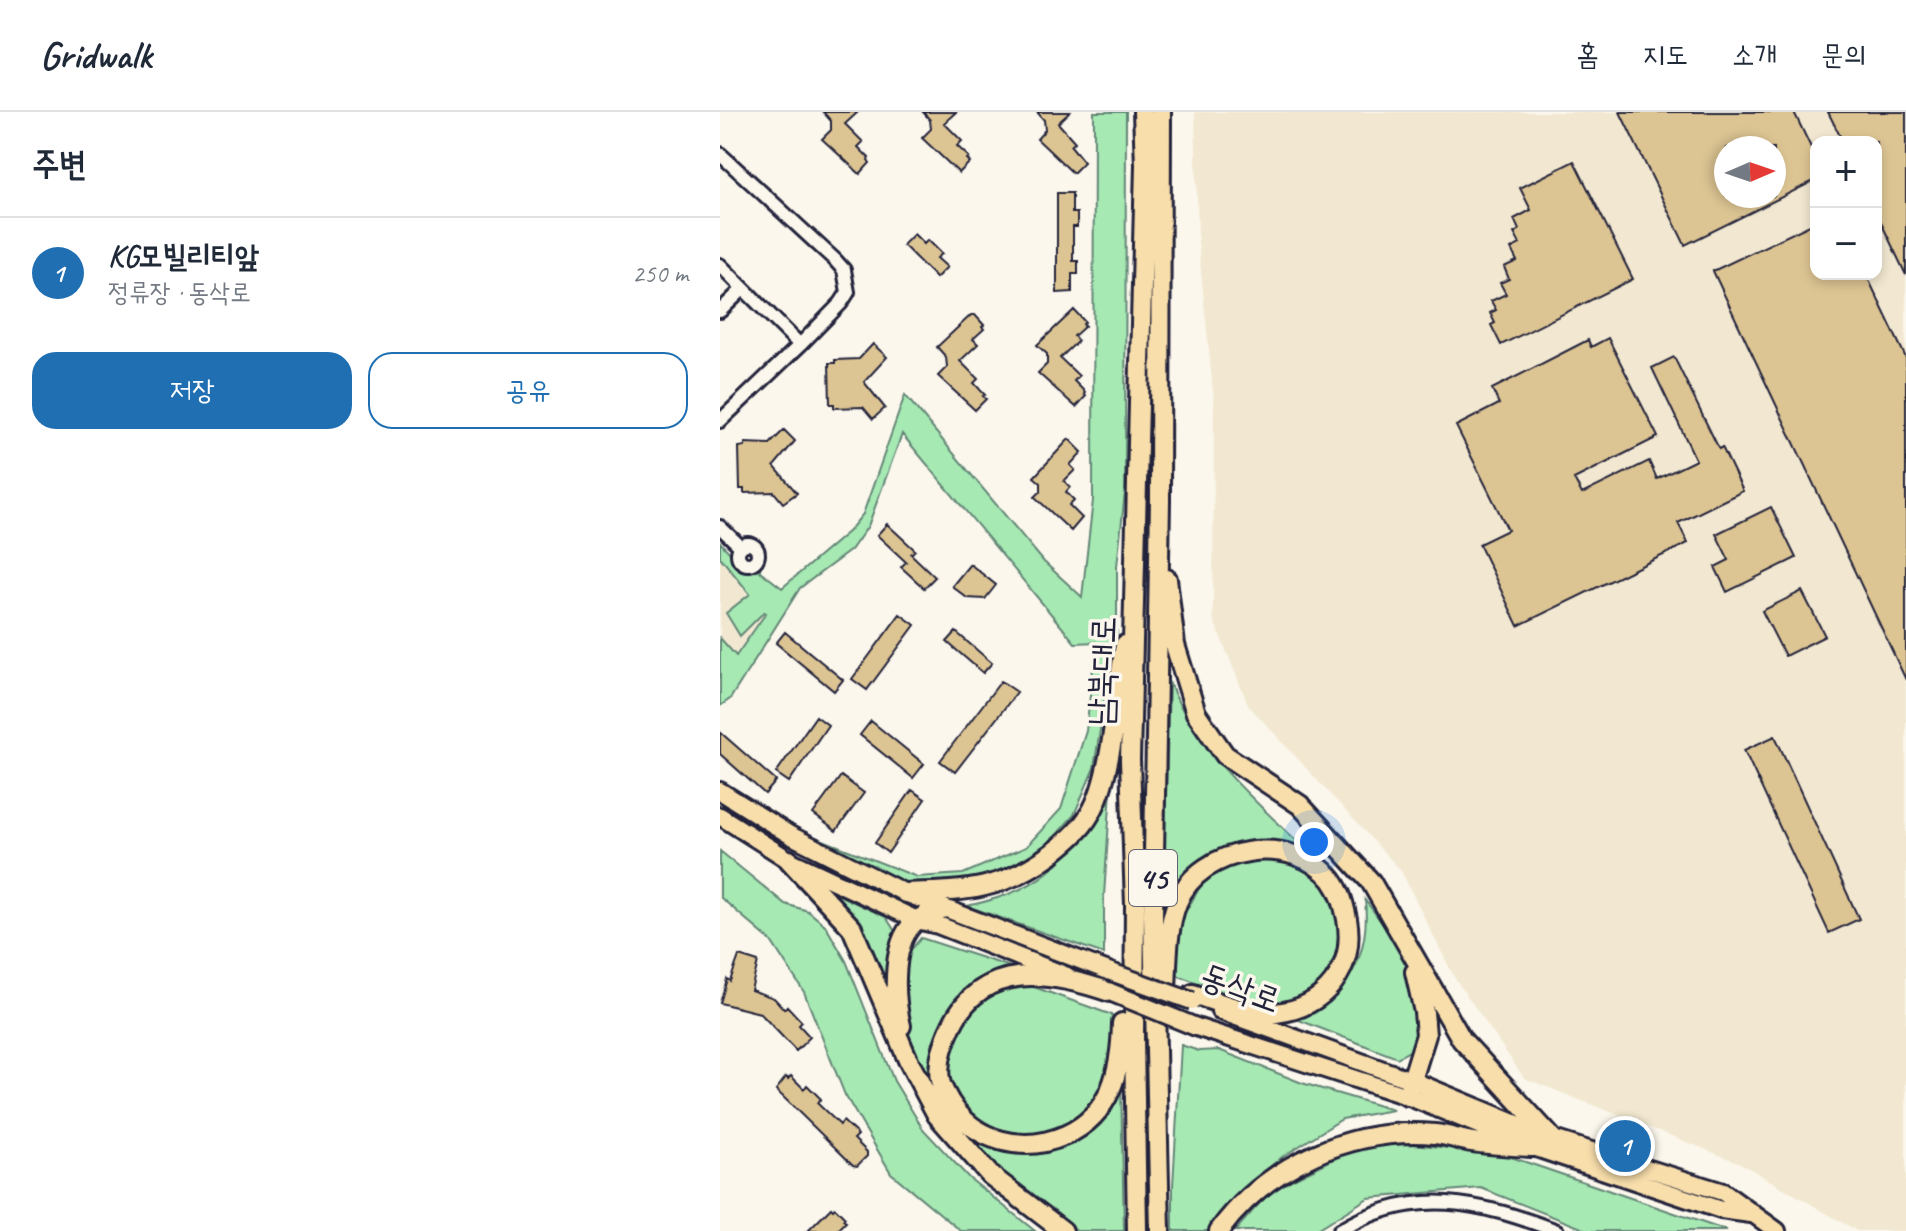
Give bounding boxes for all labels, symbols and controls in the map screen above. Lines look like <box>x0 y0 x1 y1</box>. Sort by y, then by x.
text: Gridwalk <box>40 32 152 79</box>
text: 홈 <box>1576 37 1599 72</box>
text: 지도 <box>1643 37 1688 72</box>
text: 소개 <box>1732 37 1777 72</box>
text: 문의 <box>1821 37 1866 72</box>
north arrow <box>1714 136 1786 208</box>
map controls <box>1810 136 1882 280</box>
button: + <box>1810 136 1882 208</box>
text: 주변 <box>32 142 87 185</box>
button: − <box>1810 208 1882 280</box>
text: KG모빌리티앞 <box>108 237 259 275</box>
text: 1 <box>52 257 64 290</box>
text: 250 m <box>632 257 688 290</box>
text: 정류장 · 동삭로 <box>108 276 251 309</box>
button: 저장 <box>32 352 352 429</box>
button: 공유 <box>368 352 688 429</box>
street label: 남북대로 <box>1078 616 1125 726</box>
your location <box>1294 822 1334 862</box>
road number: 45 <box>1129 850 1177 906</box>
street label: 동삭로 <box>1195 953 1287 1022</box>
pin: 1 <box>1599 1116 1651 1176</box>

